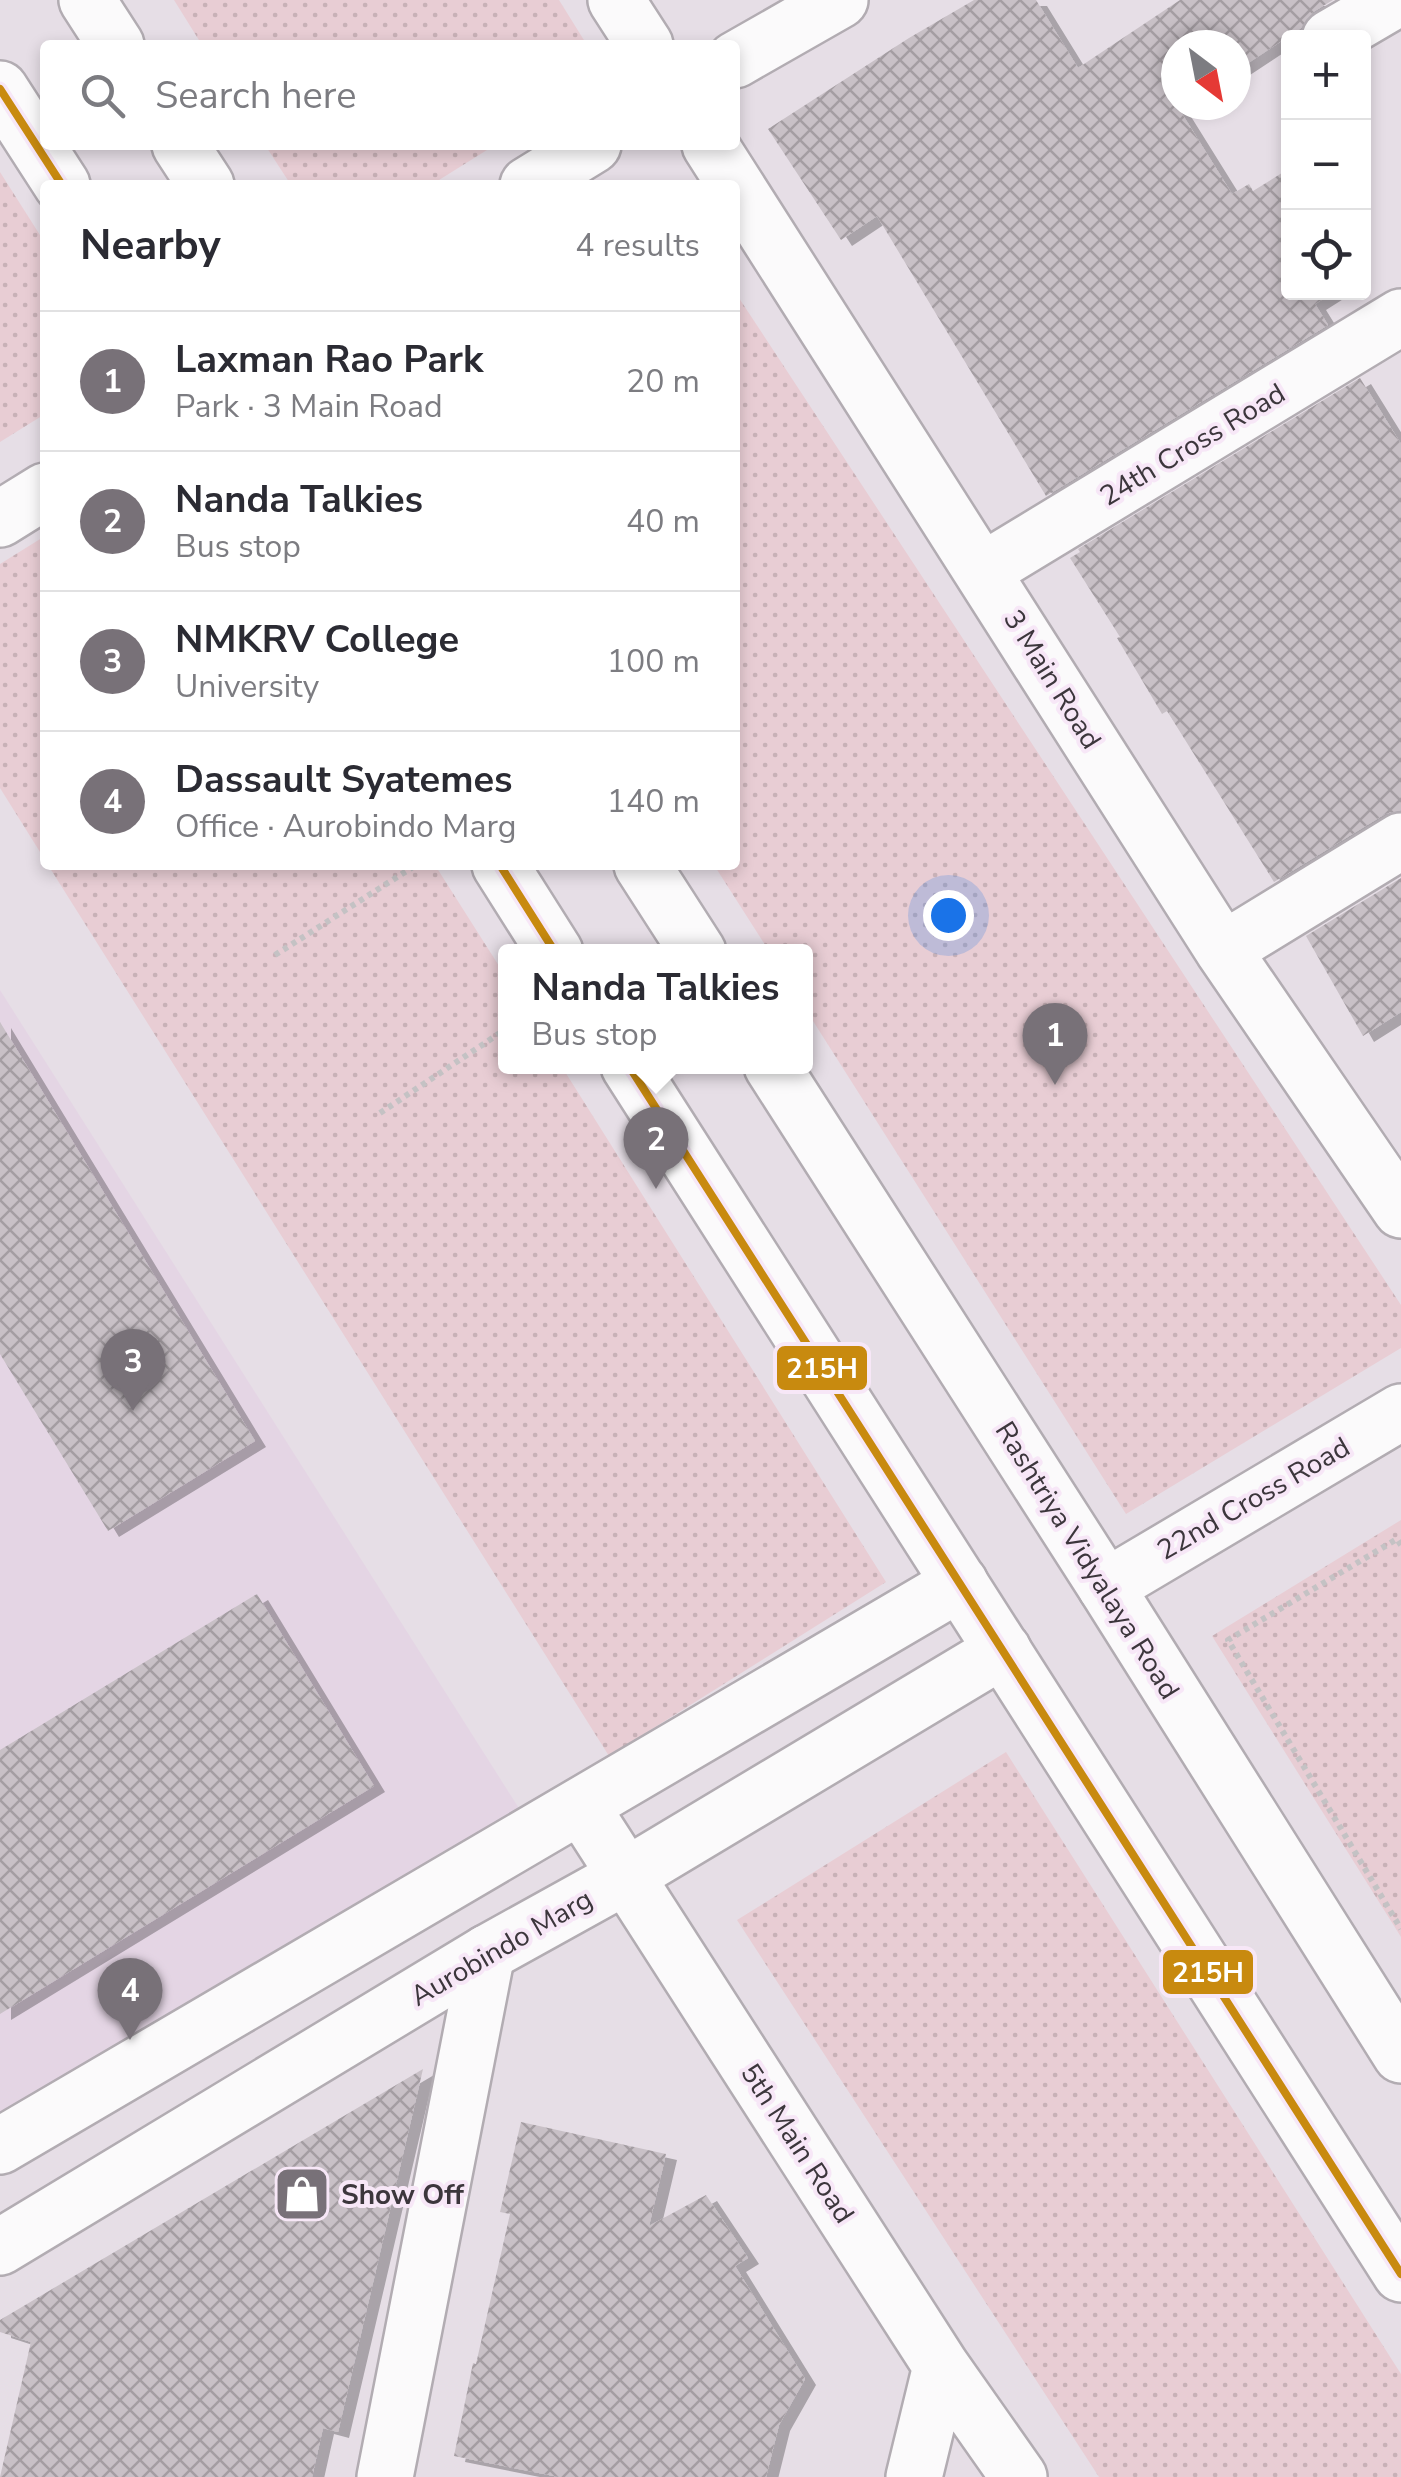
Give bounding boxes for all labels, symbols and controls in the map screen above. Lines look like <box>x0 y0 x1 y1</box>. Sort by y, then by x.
north arrow <box>1161 30 1251 120</box>
map controls <box>1281 30 1371 300</box>
button: + <box>1281 30 1371 120</box>
search box <box>40 40 740 150</box>
icon: search <box>75 68 130 123</box>
text: Search here <box>155 70 356 121</box>
button: − <box>1281 120 1371 210</box>
button: locate <box>1281 210 1371 300</box>
text: Nearby <box>80 217 221 274</box>
text: 4 results <box>575 224 700 267</box>
text: Laxman Rao Park <box>175 334 483 385</box>
text: 1 <box>103 360 122 403</box>
text: 20 m <box>626 360 700 403</box>
street label: 24th Cross Road <box>1093 374 1292 515</box>
text: Park · 3 Main Road <box>175 385 443 428</box>
text: Nanda Talkies <box>175 474 423 525</box>
text: 2 <box>103 500 122 543</box>
text: 40 m <box>626 500 700 543</box>
text: Bus stop <box>175 525 301 568</box>
street label: 3 Main Road <box>994 603 1110 756</box>
text: NMKRV College <box>175 614 459 665</box>
text: 3 <box>103 640 122 683</box>
text: 100 m <box>607 640 700 683</box>
text: University <box>175 665 319 708</box>
text: Dassault Syatemes <box>175 754 513 805</box>
text: 4 <box>103 780 122 823</box>
text: 140 m <box>607 780 700 823</box>
text: Office · Aurobindo Marg <box>175 805 516 848</box>
your location <box>923 890 974 941</box>
popup <box>498 944 813 1074</box>
text: Nanda Talkies <box>531 962 780 1013</box>
pin: 1 <box>1022 1002 1088 1085</box>
text: Bus stop <box>531 1013 657 1056</box>
pin: 2 <box>624 1106 688 1189</box>
pin: 3 <box>100 1328 166 1411</box>
line badge: 215H <box>775 1344 869 1392</box>
text: 215H <box>786 1350 858 1388</box>
street label: Rashtriya Vidyalaya Road <box>986 1414 1188 1707</box>
street label: 22nd Cross Road <box>1150 1428 1357 1569</box>
street label: Aurobindo Marg <box>403 1880 600 2015</box>
line badge: 215H <box>1161 1948 1255 1996</box>
text: 215H <box>1172 1954 1244 1992</box>
pin: 4 <box>98 1958 162 2040</box>
street label: 5th Main Road <box>731 2056 863 2231</box>
shop icon: Show Off <box>272 2164 332 2224</box>
place label: Show Off <box>341 2176 465 2214</box>

